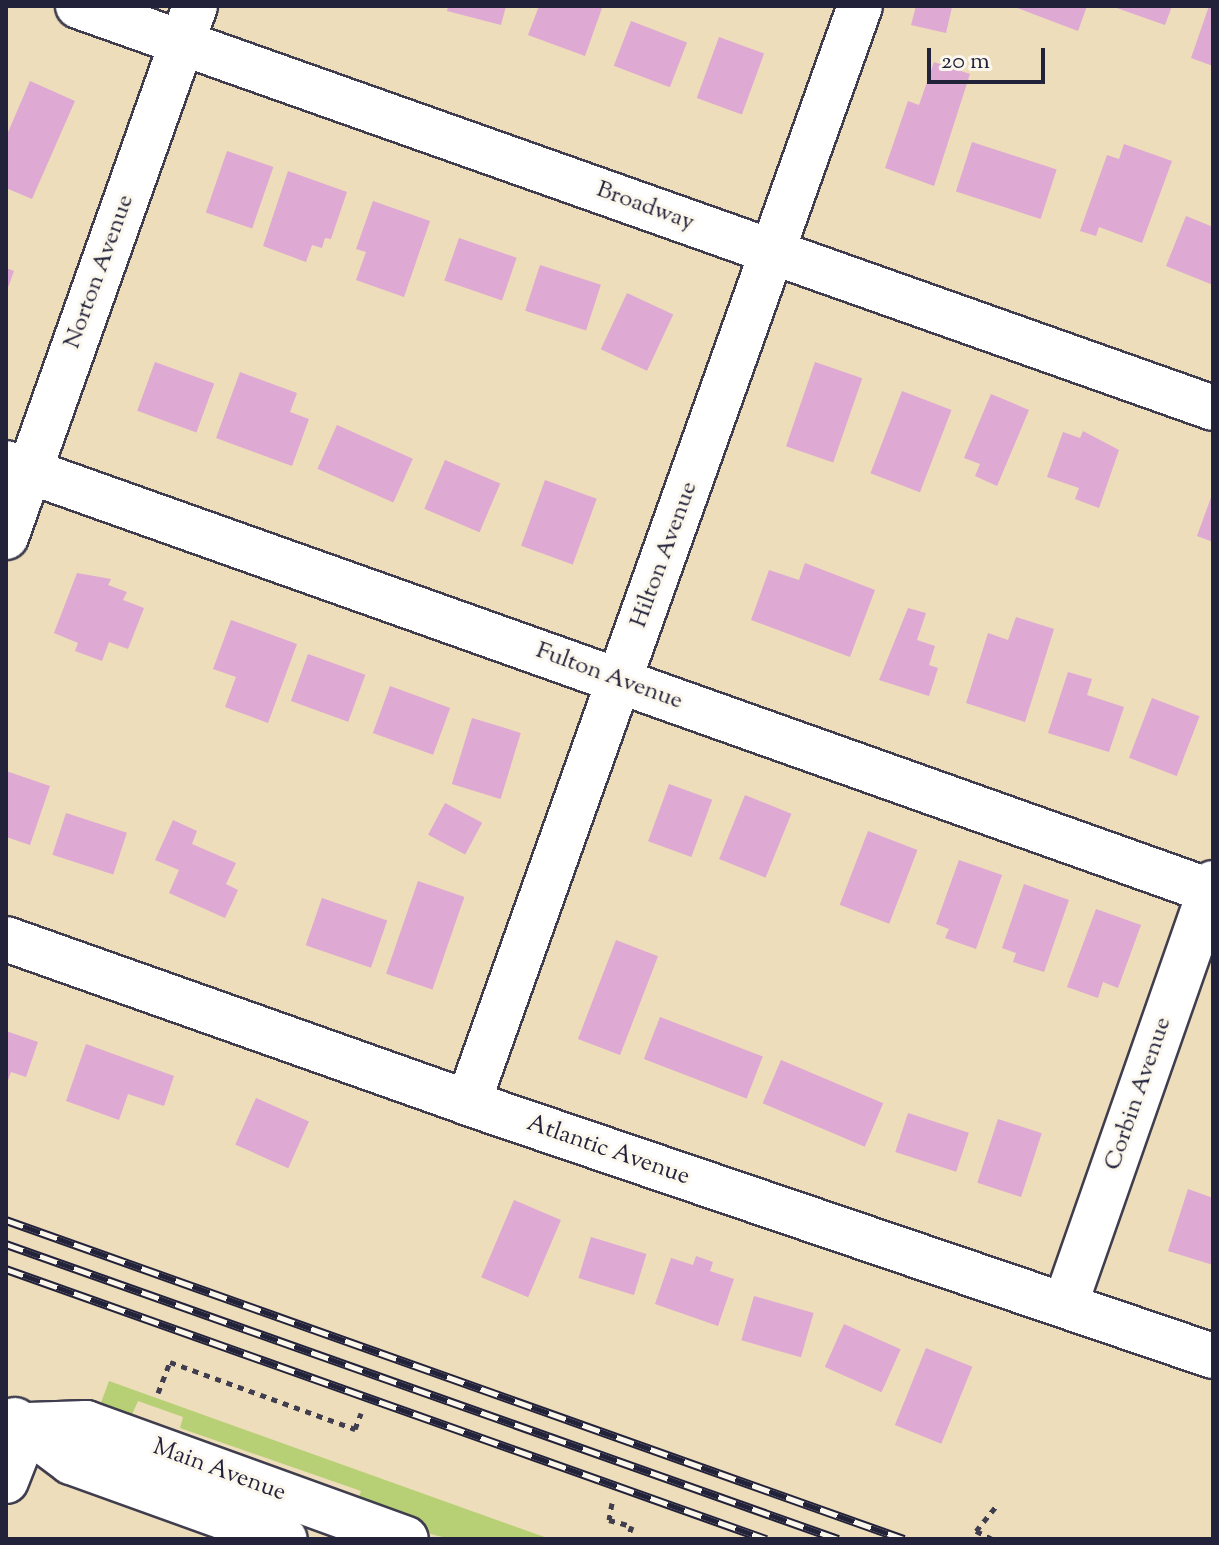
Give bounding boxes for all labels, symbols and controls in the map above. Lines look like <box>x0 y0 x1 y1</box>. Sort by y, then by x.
scale bar <box>931 32 1049 82</box>
text: 20 m <box>941 45 990 79</box>
street label: Broadway <box>592 176 698 238</box>
street label: Norton Avenue <box>59 191 141 353</box>
street label: Hilton Avenue <box>625 478 705 632</box>
street label: Fulton Avenue <box>532 637 686 717</box>
street label: Corbin Avenue <box>1099 1014 1179 1174</box>
street label: Atlantic Avenue <box>523 1110 693 1192</box>
street label: Main Avenue <box>149 1434 289 1508</box>

